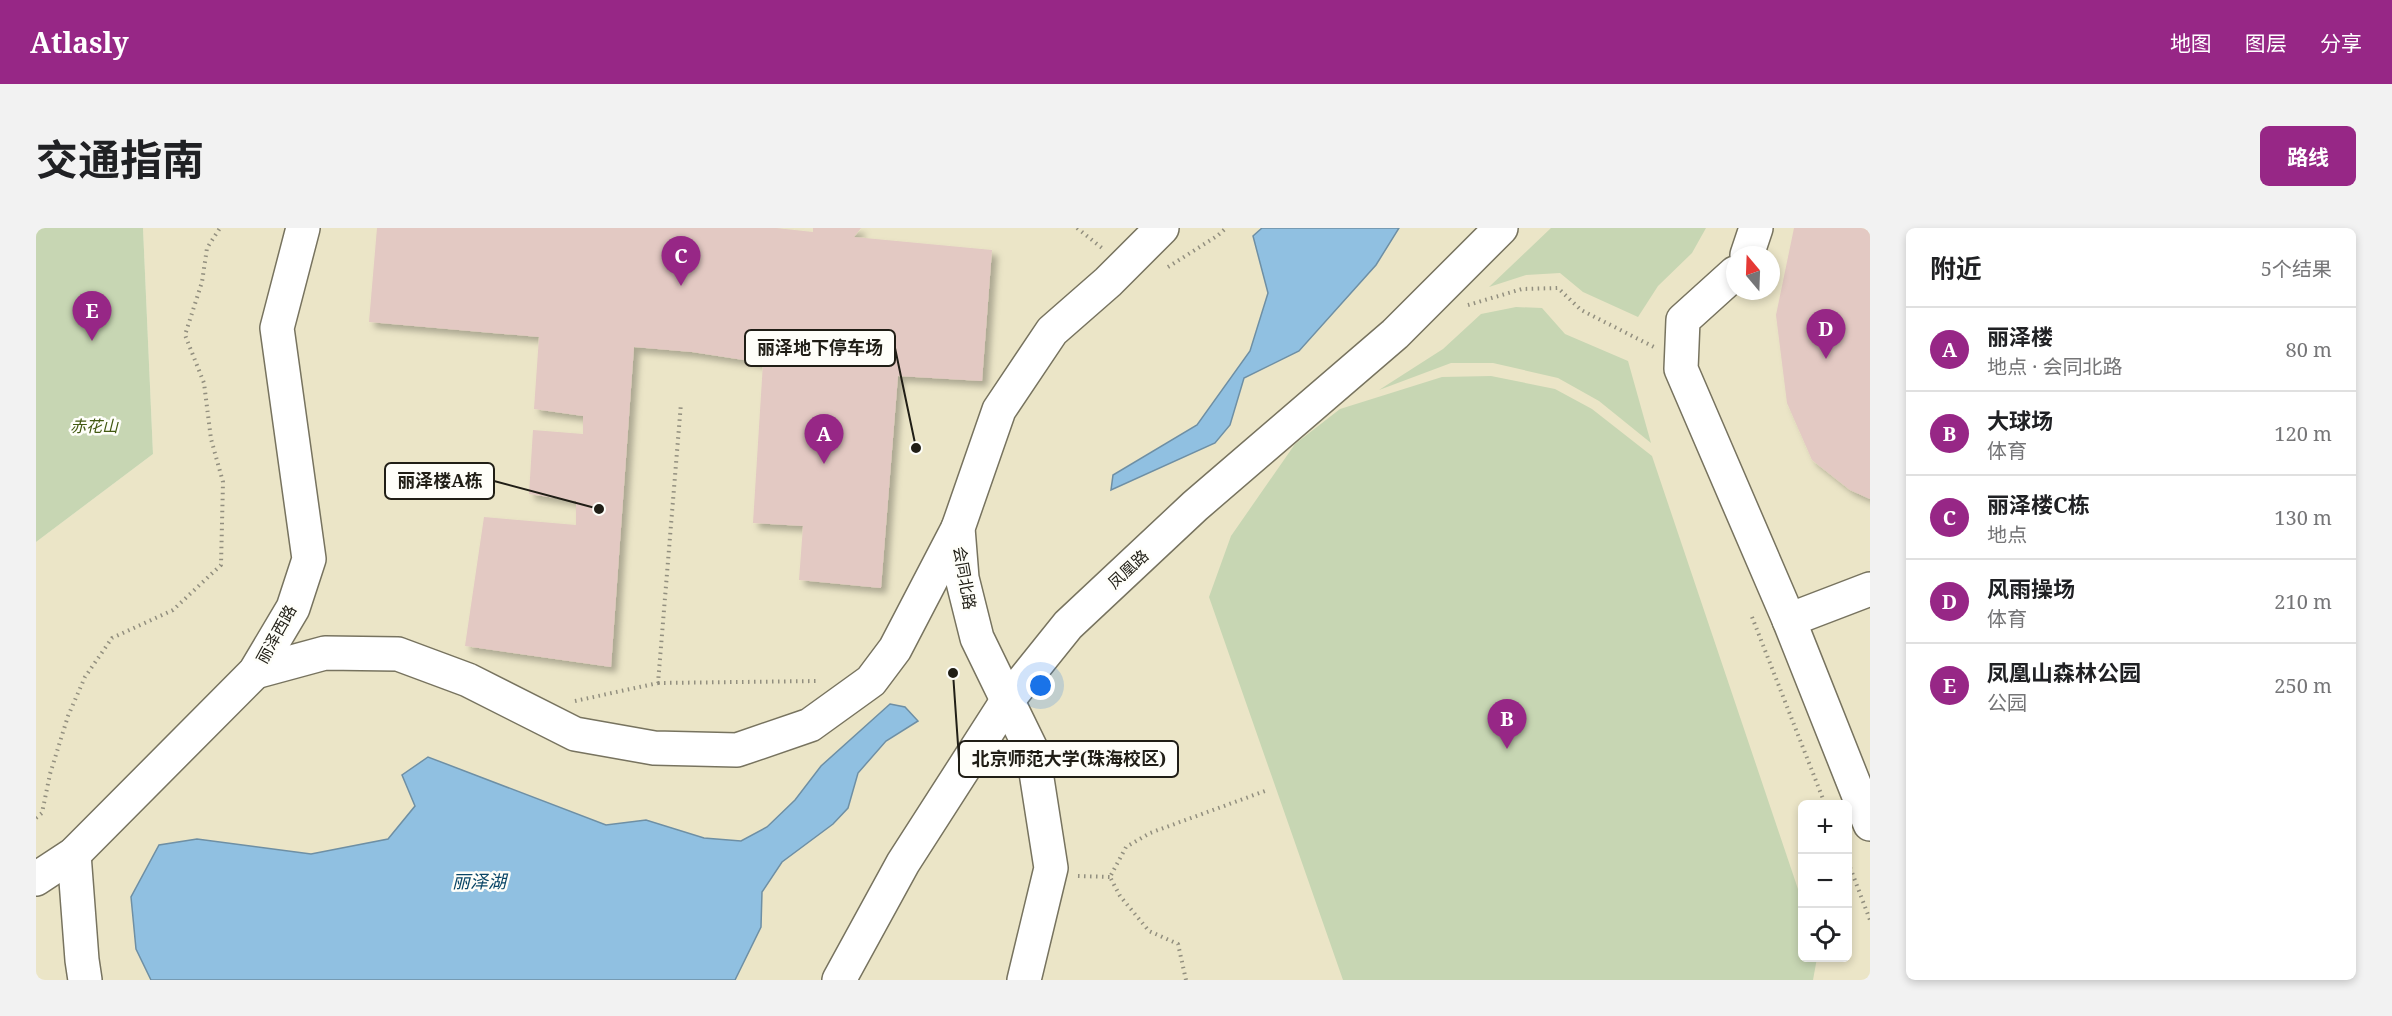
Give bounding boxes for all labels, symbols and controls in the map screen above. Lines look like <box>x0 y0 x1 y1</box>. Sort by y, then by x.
text: Atlasly <box>30 23 129 61</box>
text: 地图 <box>2170 29 2212 57</box>
text: 图层 <box>2245 29 2287 57</box>
text: 分享 <box>2320 29 2362 57</box>
button: 路线 <box>2260 126 2356 186</box>
text: 交通指南 <box>36 130 204 187</box>
pin: C <box>662 236 700 286</box>
north arrow <box>1726 246 1780 300</box>
text: 附近 <box>1930 250 1982 286</box>
text: 5个结果 <box>2261 255 2332 282</box>
pin: E <box>72 291 112 341</box>
pin: D <box>1806 310 1846 359</box>
text: 丽泽楼 <box>1987 321 2053 351</box>
callout: 丽泽地下停车场 <box>745 330 895 366</box>
text: 丽泽地下停车场 <box>757 335 883 359</box>
text: A <box>1942 336 1957 363</box>
text: 80 m <box>2286 336 2332 363</box>
text: 地点 · 会同北路 <box>1987 353 2122 380</box>
text: 大球场 <box>1987 405 2053 435</box>
pin: A <box>804 414 844 464</box>
park label: 赤花山 <box>70 415 119 437</box>
text: B <box>1943 420 1956 447</box>
text: 120 m <box>2274 420 2332 447</box>
text: 体育 <box>1987 437 2027 464</box>
callout: 丽泽楼A栋 <box>385 463 494 499</box>
text: 丽泽楼A栋 <box>397 468 483 492</box>
text: 丽泽楼C栋 <box>1987 489 2090 519</box>
text: C <box>1943 504 1956 531</box>
text: 130 m <box>2274 504 2332 531</box>
text: 地点 <box>1987 521 2027 548</box>
street label: 会同北路 <box>949 545 981 611</box>
street label: 凤凰路 <box>1103 545 1153 593</box>
text: 风雨操场 <box>1987 573 2075 603</box>
text: D <box>1942 588 1957 615</box>
text: 210 m <box>2274 588 2332 615</box>
street label: 丽泽西路 <box>251 601 301 667</box>
text: 体育 <box>1987 605 2027 632</box>
text: 凤凰山森林公园 <box>1987 657 2141 687</box>
your location <box>1026 671 1055 700</box>
text: E <box>1943 672 1956 699</box>
text: 250 m <box>2274 672 2332 699</box>
text: 公园 <box>1987 689 2027 716</box>
pin: B <box>1488 700 1526 749</box>
callout: 北京师范大学(珠海校区) <box>959 741 1178 777</box>
text: 北京师范大学(珠海校区) <box>972 746 1166 770</box>
map controls <box>1798 800 1852 962</box>
button: + <box>1798 800 1852 854</box>
button: − <box>1798 854 1852 908</box>
water label: 丽泽湖 <box>452 869 509 893</box>
button: locate <box>1798 908 1852 962</box>

